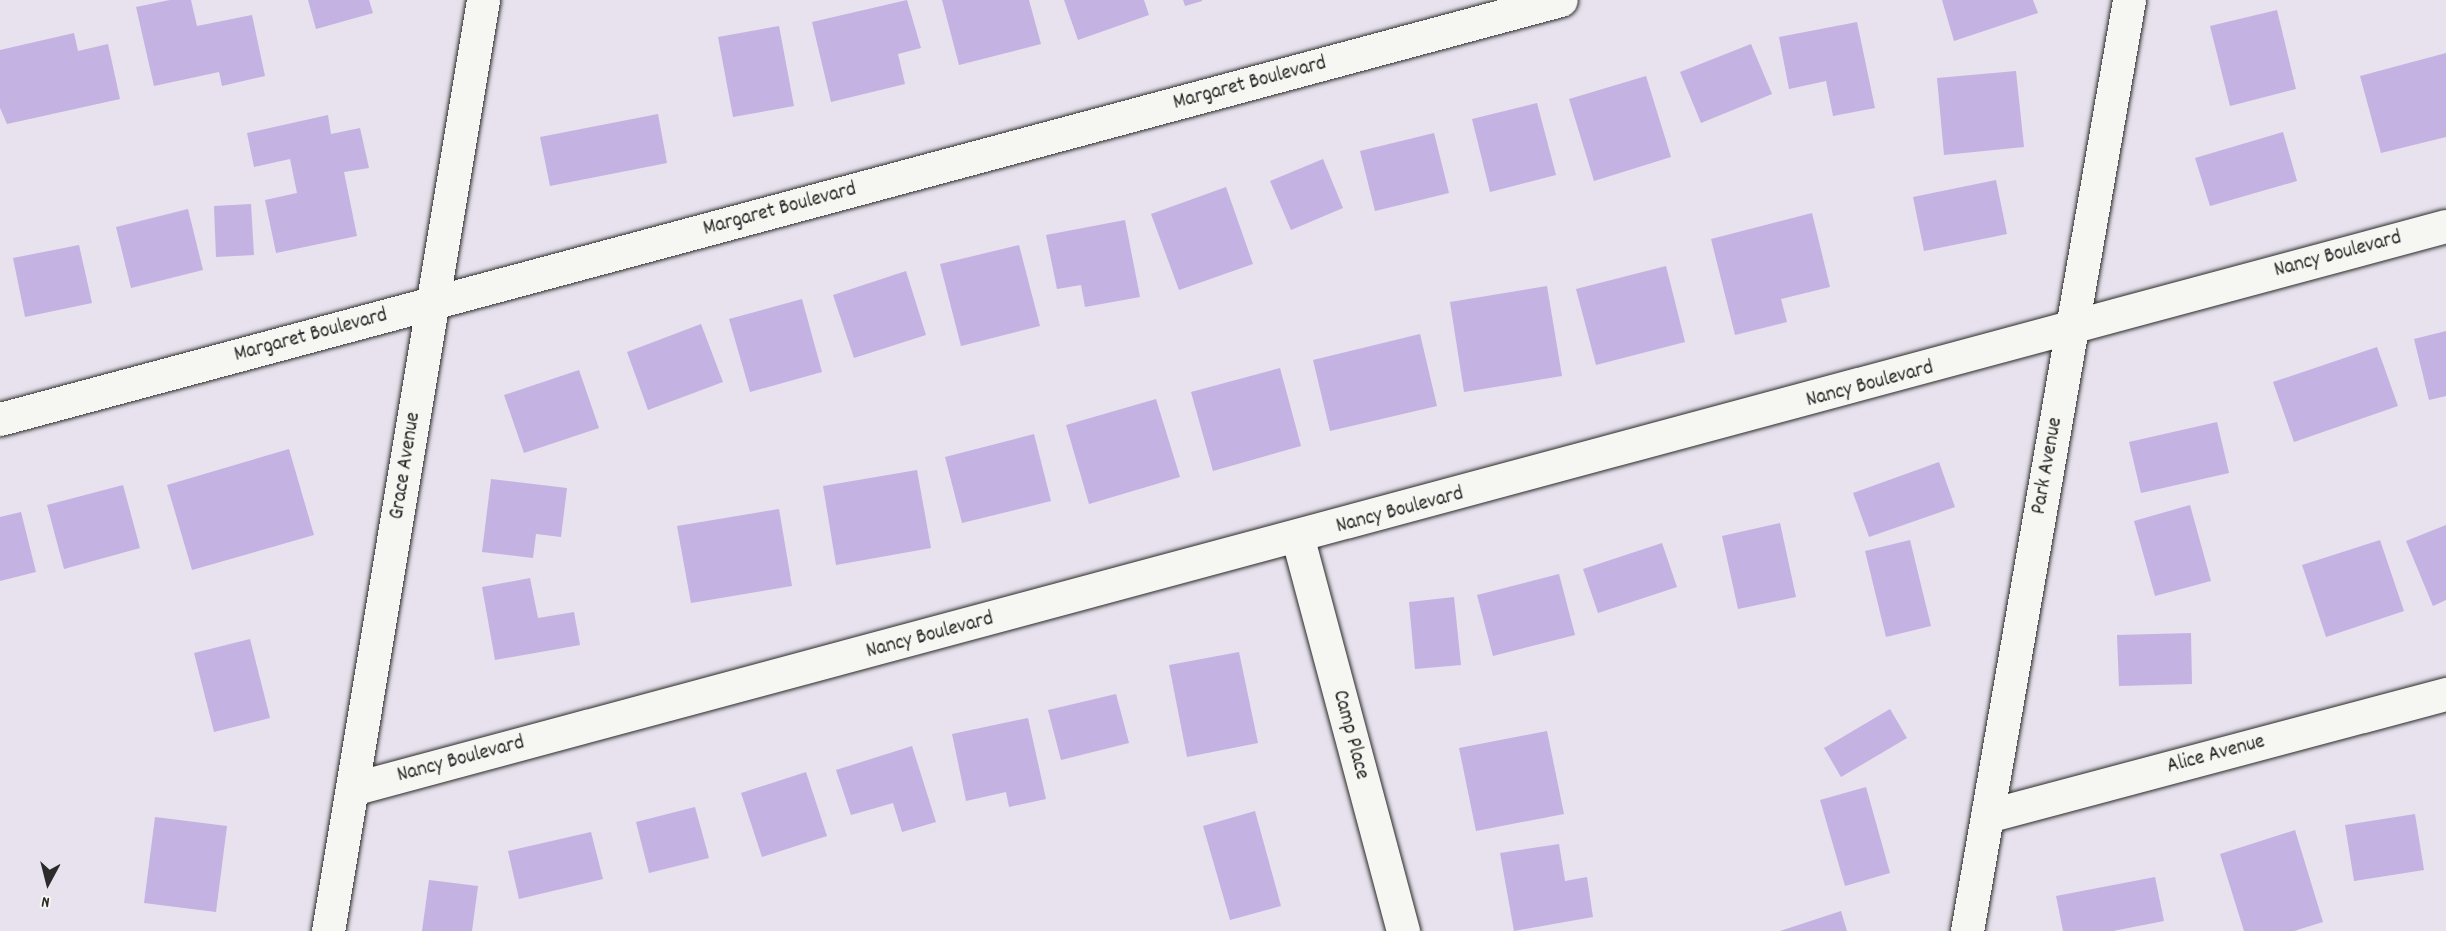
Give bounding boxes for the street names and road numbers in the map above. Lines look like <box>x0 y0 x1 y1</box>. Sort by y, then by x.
street label: Margaret Boulevard <box>1171 51 1329 117</box>
street label: Margaret Boulevard <box>701 177 859 243</box>
street label: Nancy Boulevard <box>2272 226 2404 284</box>
street label: Margaret Boulevard <box>232 303 390 369</box>
street label: Nancy Boulevard <box>1804 356 1936 414</box>
street label: Grace Avenue <box>385 411 427 521</box>
street label: Park Avenue <box>2027 416 2069 516</box>
street label: Nancy Boulevard <box>1334 482 1466 540</box>
street label: Nancy Boulevard <box>864 607 996 665</box>
street label: Camp Place <box>1326 688 1374 782</box>
street label: Alice Avenue <box>2164 730 2268 780</box>
street label: Nancy Boulevard <box>395 731 527 789</box>

